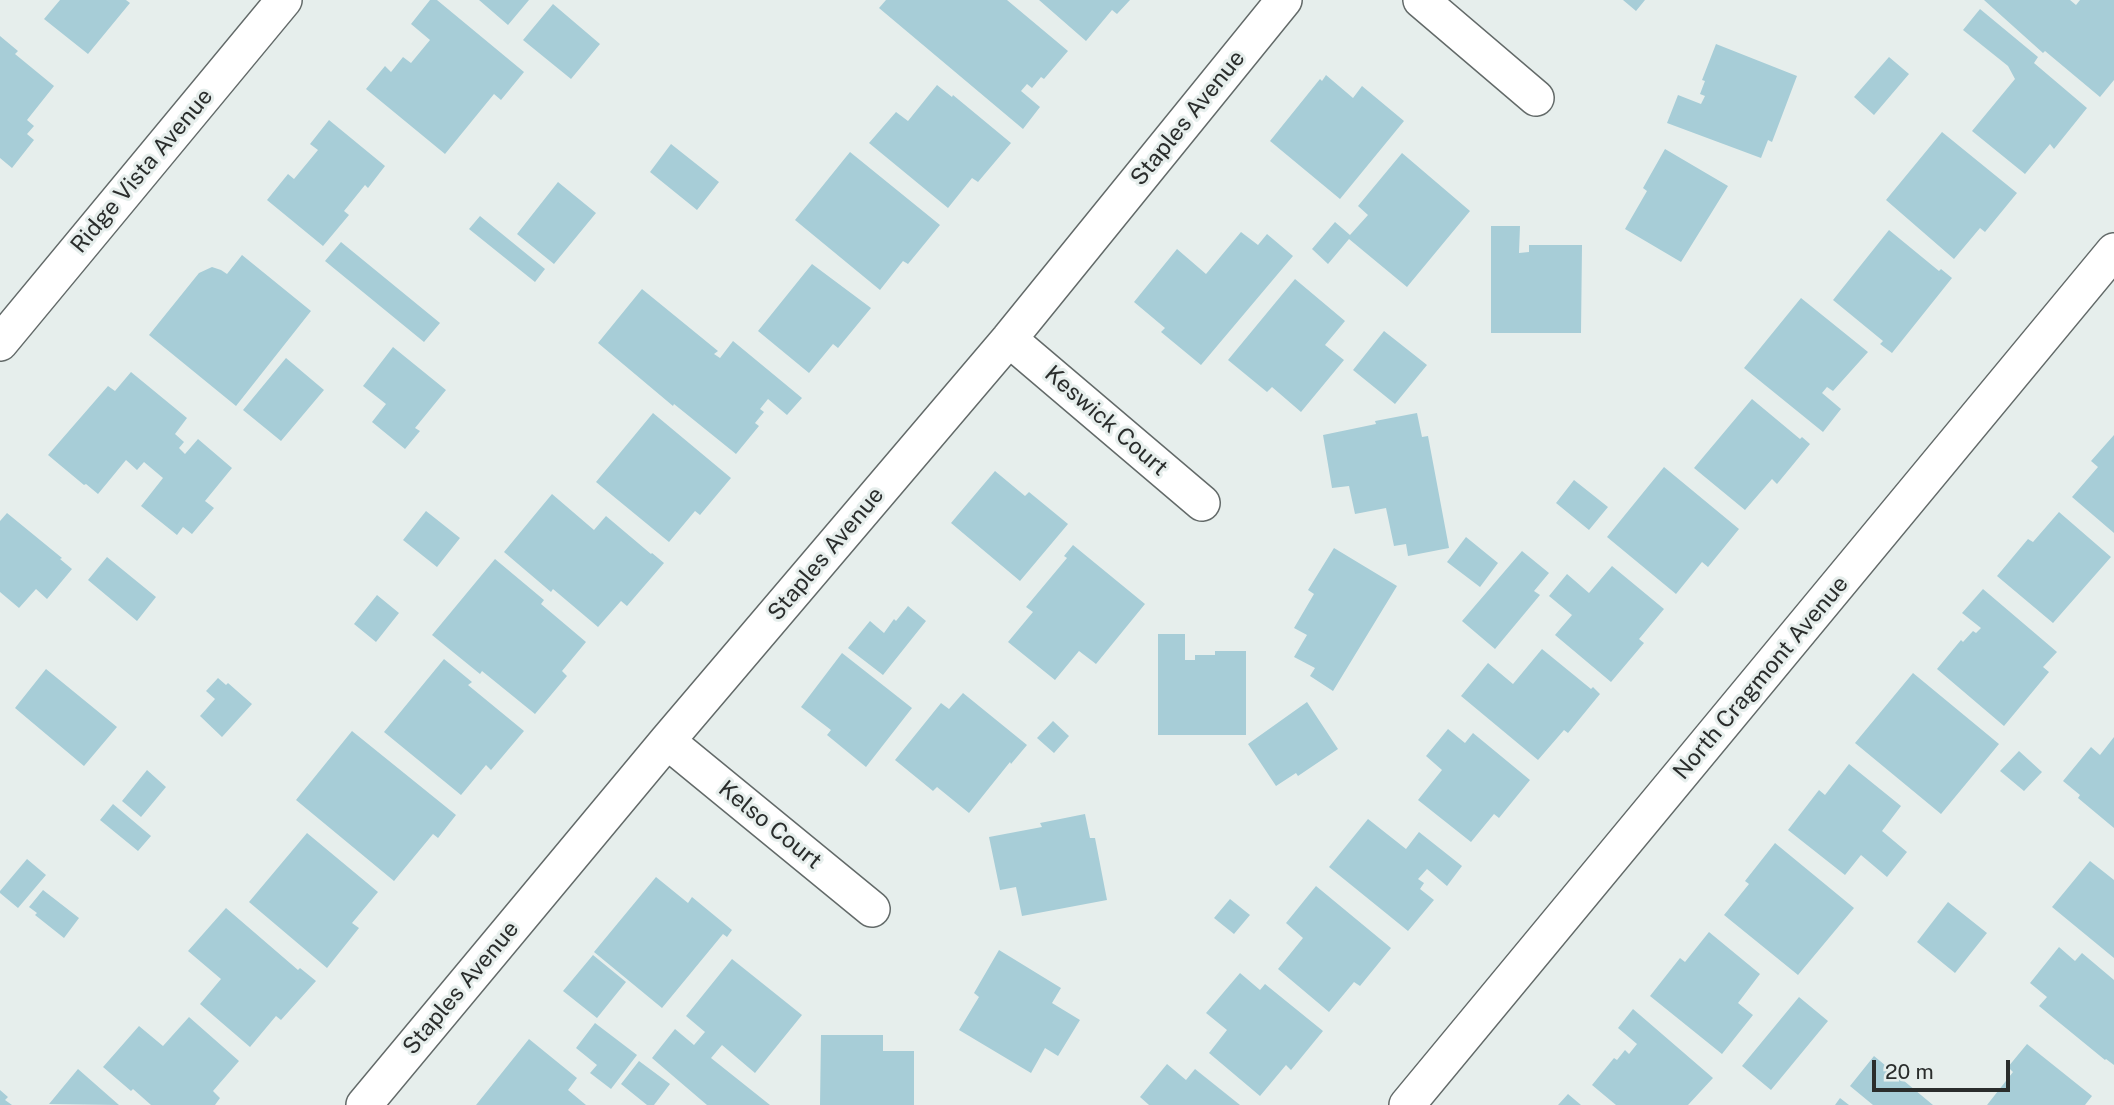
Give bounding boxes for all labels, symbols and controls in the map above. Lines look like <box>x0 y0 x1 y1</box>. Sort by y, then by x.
street label: Staples Avenue <box>1125 45 1251 191</box>
street label: Ridge Vista Avenue <box>65 83 219 259</box>
street label: Keswick Court <box>1039 360 1173 482</box>
street label: Staples Avenue <box>762 482 890 626</box>
street label: North Cragmont Avenue <box>1668 571 1854 785</box>
street label: Kelso Court <box>713 775 827 875</box>
street label: Staples Avenue <box>397 916 525 1060</box>
scale bar <box>1876 1046 2014 1090</box>
text: 20 m <box>1885 1059 1934 1084</box>

